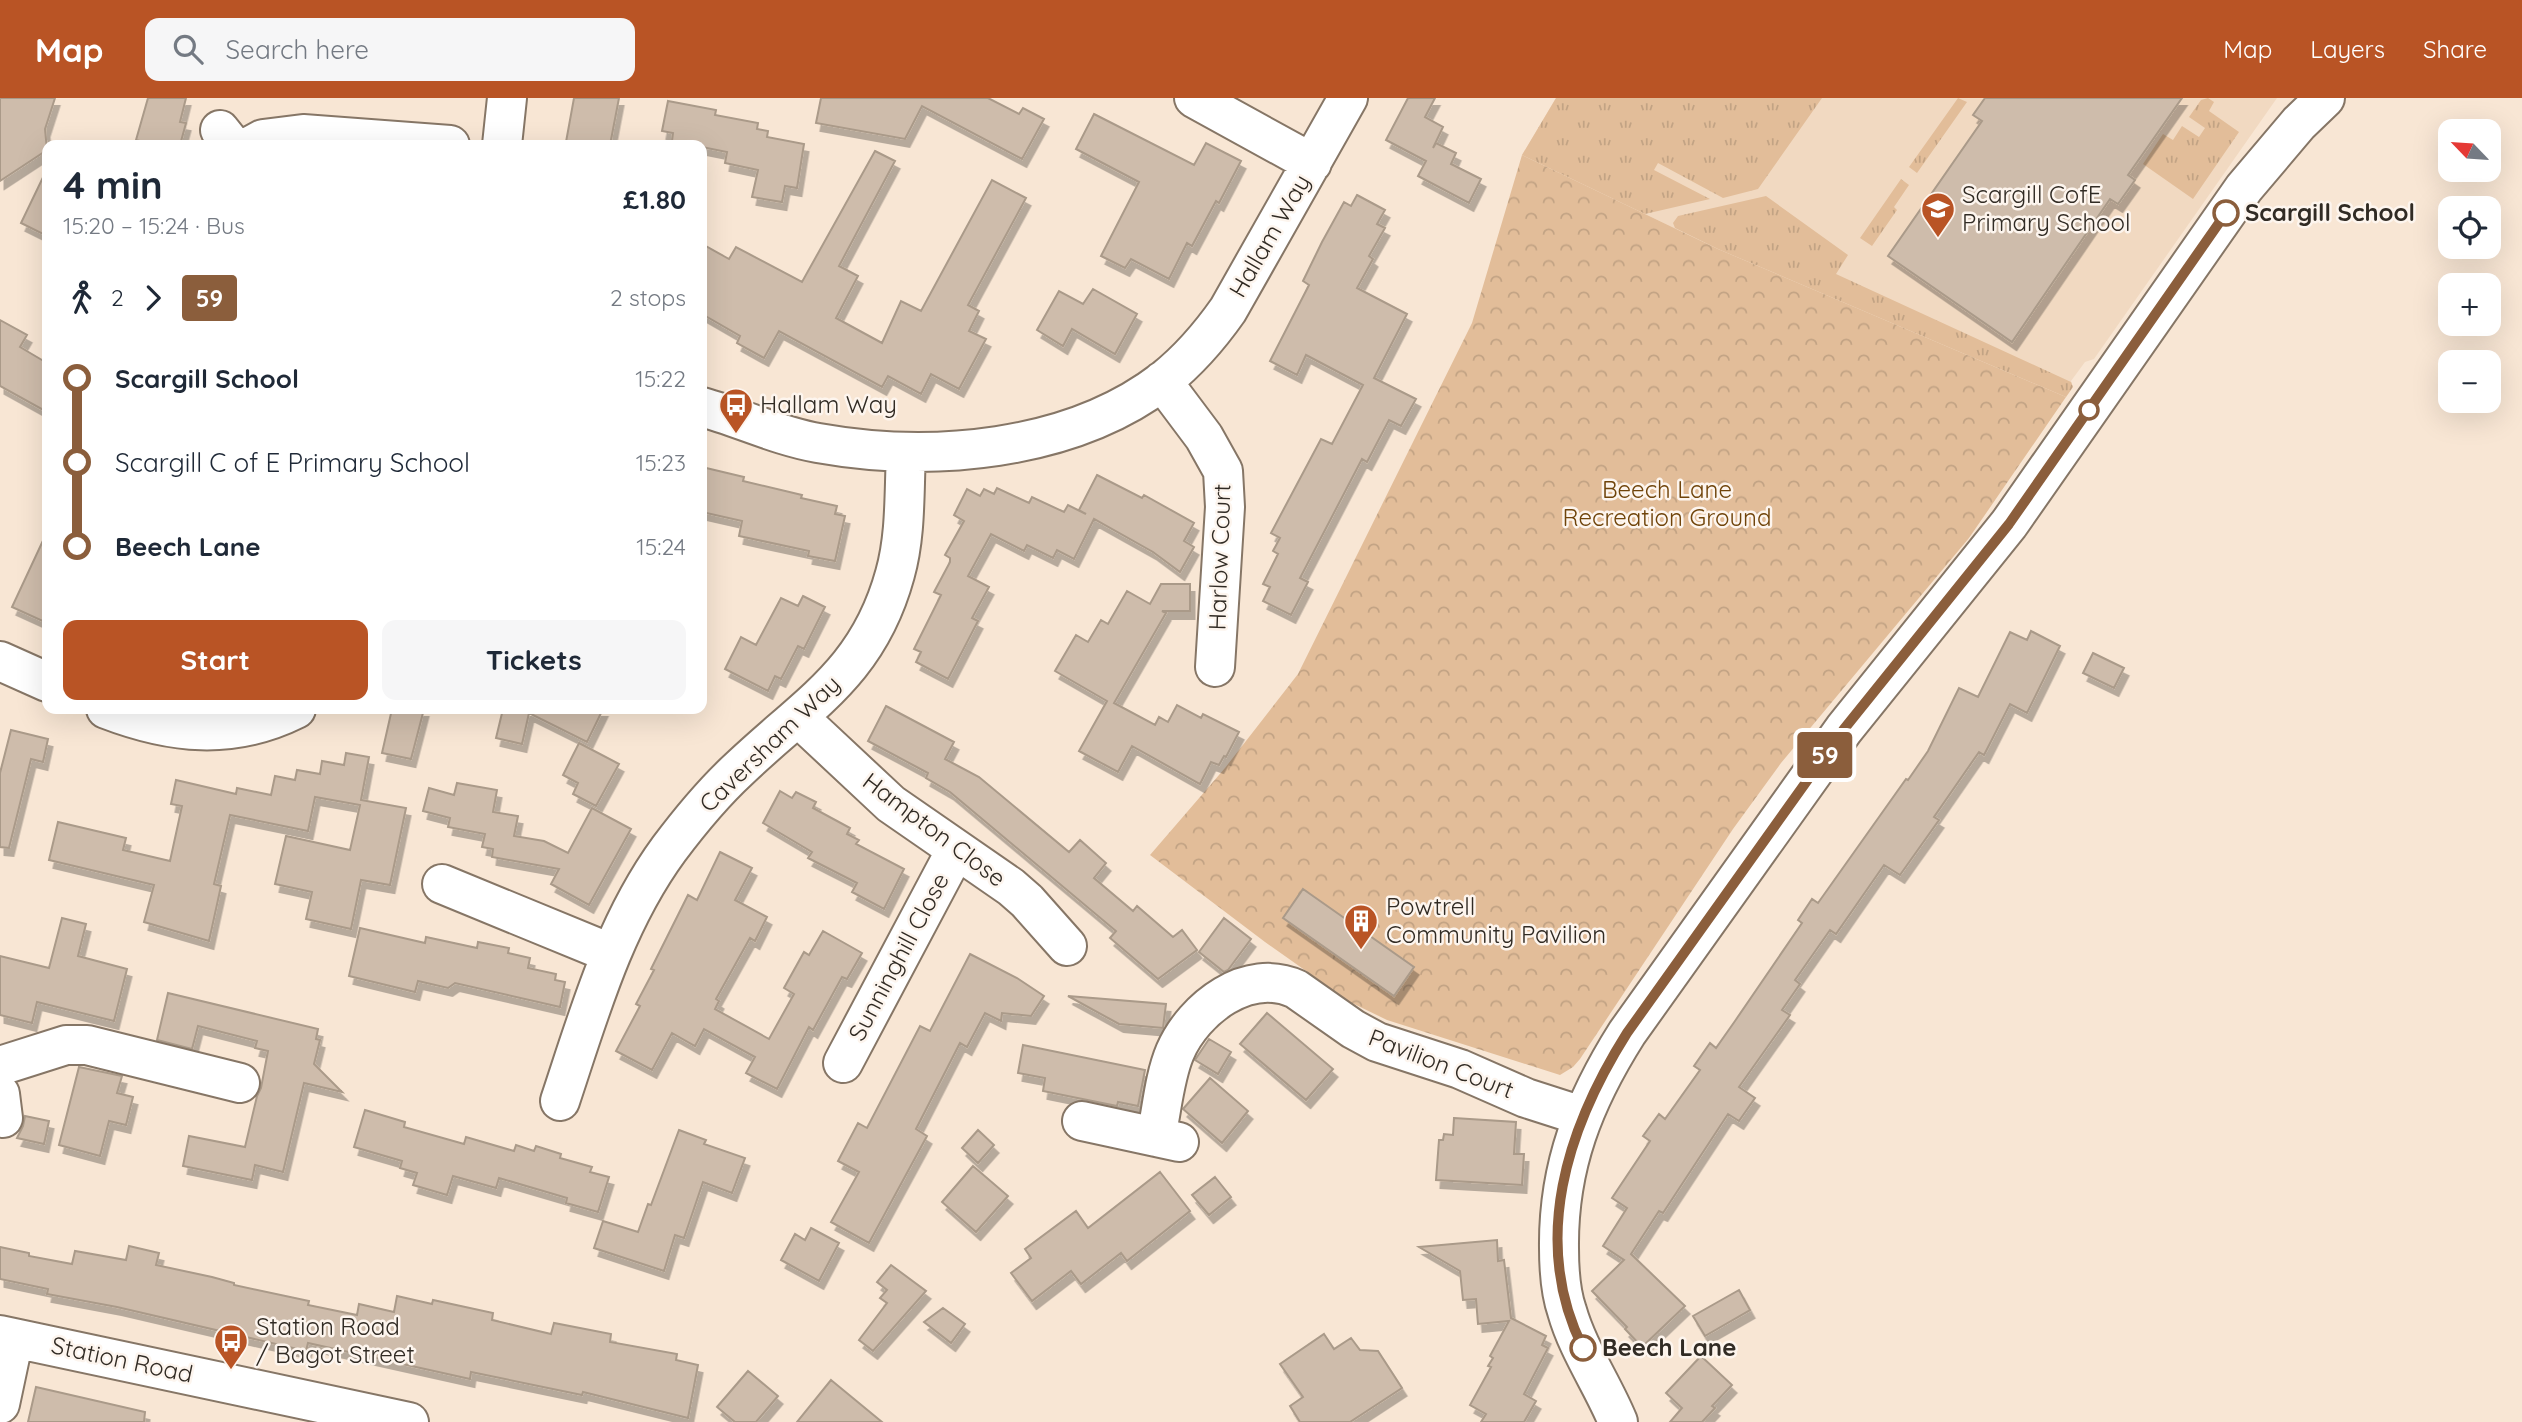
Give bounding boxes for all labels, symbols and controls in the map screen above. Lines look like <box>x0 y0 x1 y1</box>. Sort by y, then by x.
search box <box>145 18 635 81</box>
text: Map <box>35 29 103 70</box>
icon: search <box>169 30 207 68</box>
text: Search here <box>225 33 369 66</box>
text: Map <box>2223 34 2272 64</box>
text: Layers <box>2310 34 2385 64</box>
text: Share <box>2423 34 2487 64</box>
north arrow <box>2438 119 2501 182</box>
map controls <box>2438 119 2501 413</box>
text: 4 min <box>63 161 163 209</box>
street label: Hallam Way <box>1222 169 1316 302</box>
place label: Scargill CofE Primary School <box>1962 179 2131 237</box>
text: £1.80 <box>623 183 686 216</box>
school or university icon: Scargill CofE Primary School <box>1919 190 1957 239</box>
button: locate <box>2438 196 2501 259</box>
place label: Scargill School <box>2245 197 2415 227</box>
marker: Scargill School <box>2213 200 2239 226</box>
text: 15:20 – 15:24 · Bus <box>63 211 245 240</box>
button: + <box>2438 273 2501 336</box>
icon: walk <box>63 279 101 317</box>
icon: forward <box>134 279 172 317</box>
text: 2 <box>111 283 124 312</box>
text: 59 <box>196 283 223 313</box>
text: 2 stops <box>610 283 686 312</box>
button: − <box>2438 350 2501 413</box>
text: Scargill School <box>115 362 299 395</box>
text: 15:22 <box>635 364 686 393</box>
bus stop icon: Hallam Way <box>717 386 755 435</box>
place label: Hallam Way <box>760 389 897 419</box>
unlabelled marker <box>2079 400 2099 420</box>
text: Scargill C of E Primary School <box>115 446 470 479</box>
text: 15:23 <box>636 448 686 477</box>
park label: Beech Lane Recreation Ground <box>1562 474 1772 532</box>
street label: Harlow Court <box>1201 483 1237 631</box>
text: Beech Lane <box>115 530 261 563</box>
text: 15:24 <box>636 532 686 561</box>
button: Start <box>63 620 368 700</box>
button: Tickets <box>382 620 686 700</box>
street label: Caversham Way <box>693 668 846 818</box>
line badge: 59 <box>1794 732 1856 778</box>
text: 59 <box>1811 740 1839 770</box>
street label: Hampton Close <box>857 766 1012 893</box>
street label: Sunninghill Close <box>841 868 955 1045</box>
place label: Powtrell Community Pavilion <box>1386 891 1606 949</box>
building icon: Powtrell Community Pavilion <box>1342 902 1380 951</box>
street label: Pavilion Court <box>1365 1022 1518 1104</box>
place label: Station Road / Bagot Street <box>256 1311 415 1369</box>
bus stop icon: Station Road / Bagot Street <box>212 1322 250 1371</box>
street label: Station Road <box>49 1329 196 1389</box>
place label: Beech Lane <box>1602 1332 1736 1362</box>
marker: Beech Lane <box>1570 1335 1596 1361</box>

